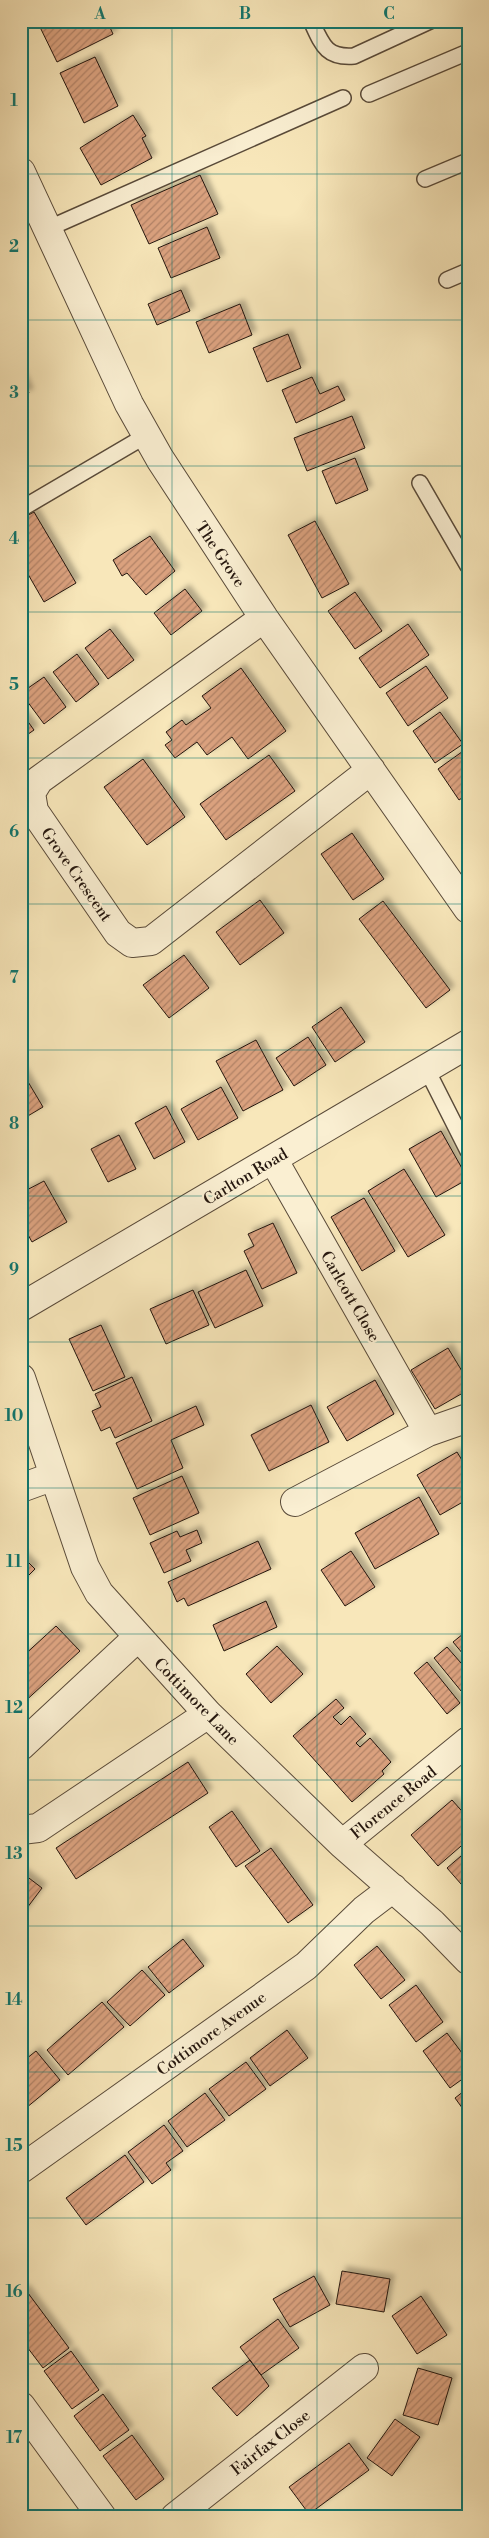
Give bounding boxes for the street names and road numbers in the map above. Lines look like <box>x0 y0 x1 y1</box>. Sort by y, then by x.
street label: The Grove <box>191 518 249 591</box>
street label: Grove Crescent <box>36 824 116 926</box>
street label: Carlton Road <box>200 1144 291 1210</box>
street label: Carlcott Close <box>316 1247 384 1346</box>
street label: Cottimore Lane <box>150 1654 243 1750</box>
street label: Florence Road <box>346 1762 441 1844</box>
street label: Cottimore Avenue <box>153 1987 270 2080</box>
street label: Fairfax Close <box>227 2406 314 2480</box>

